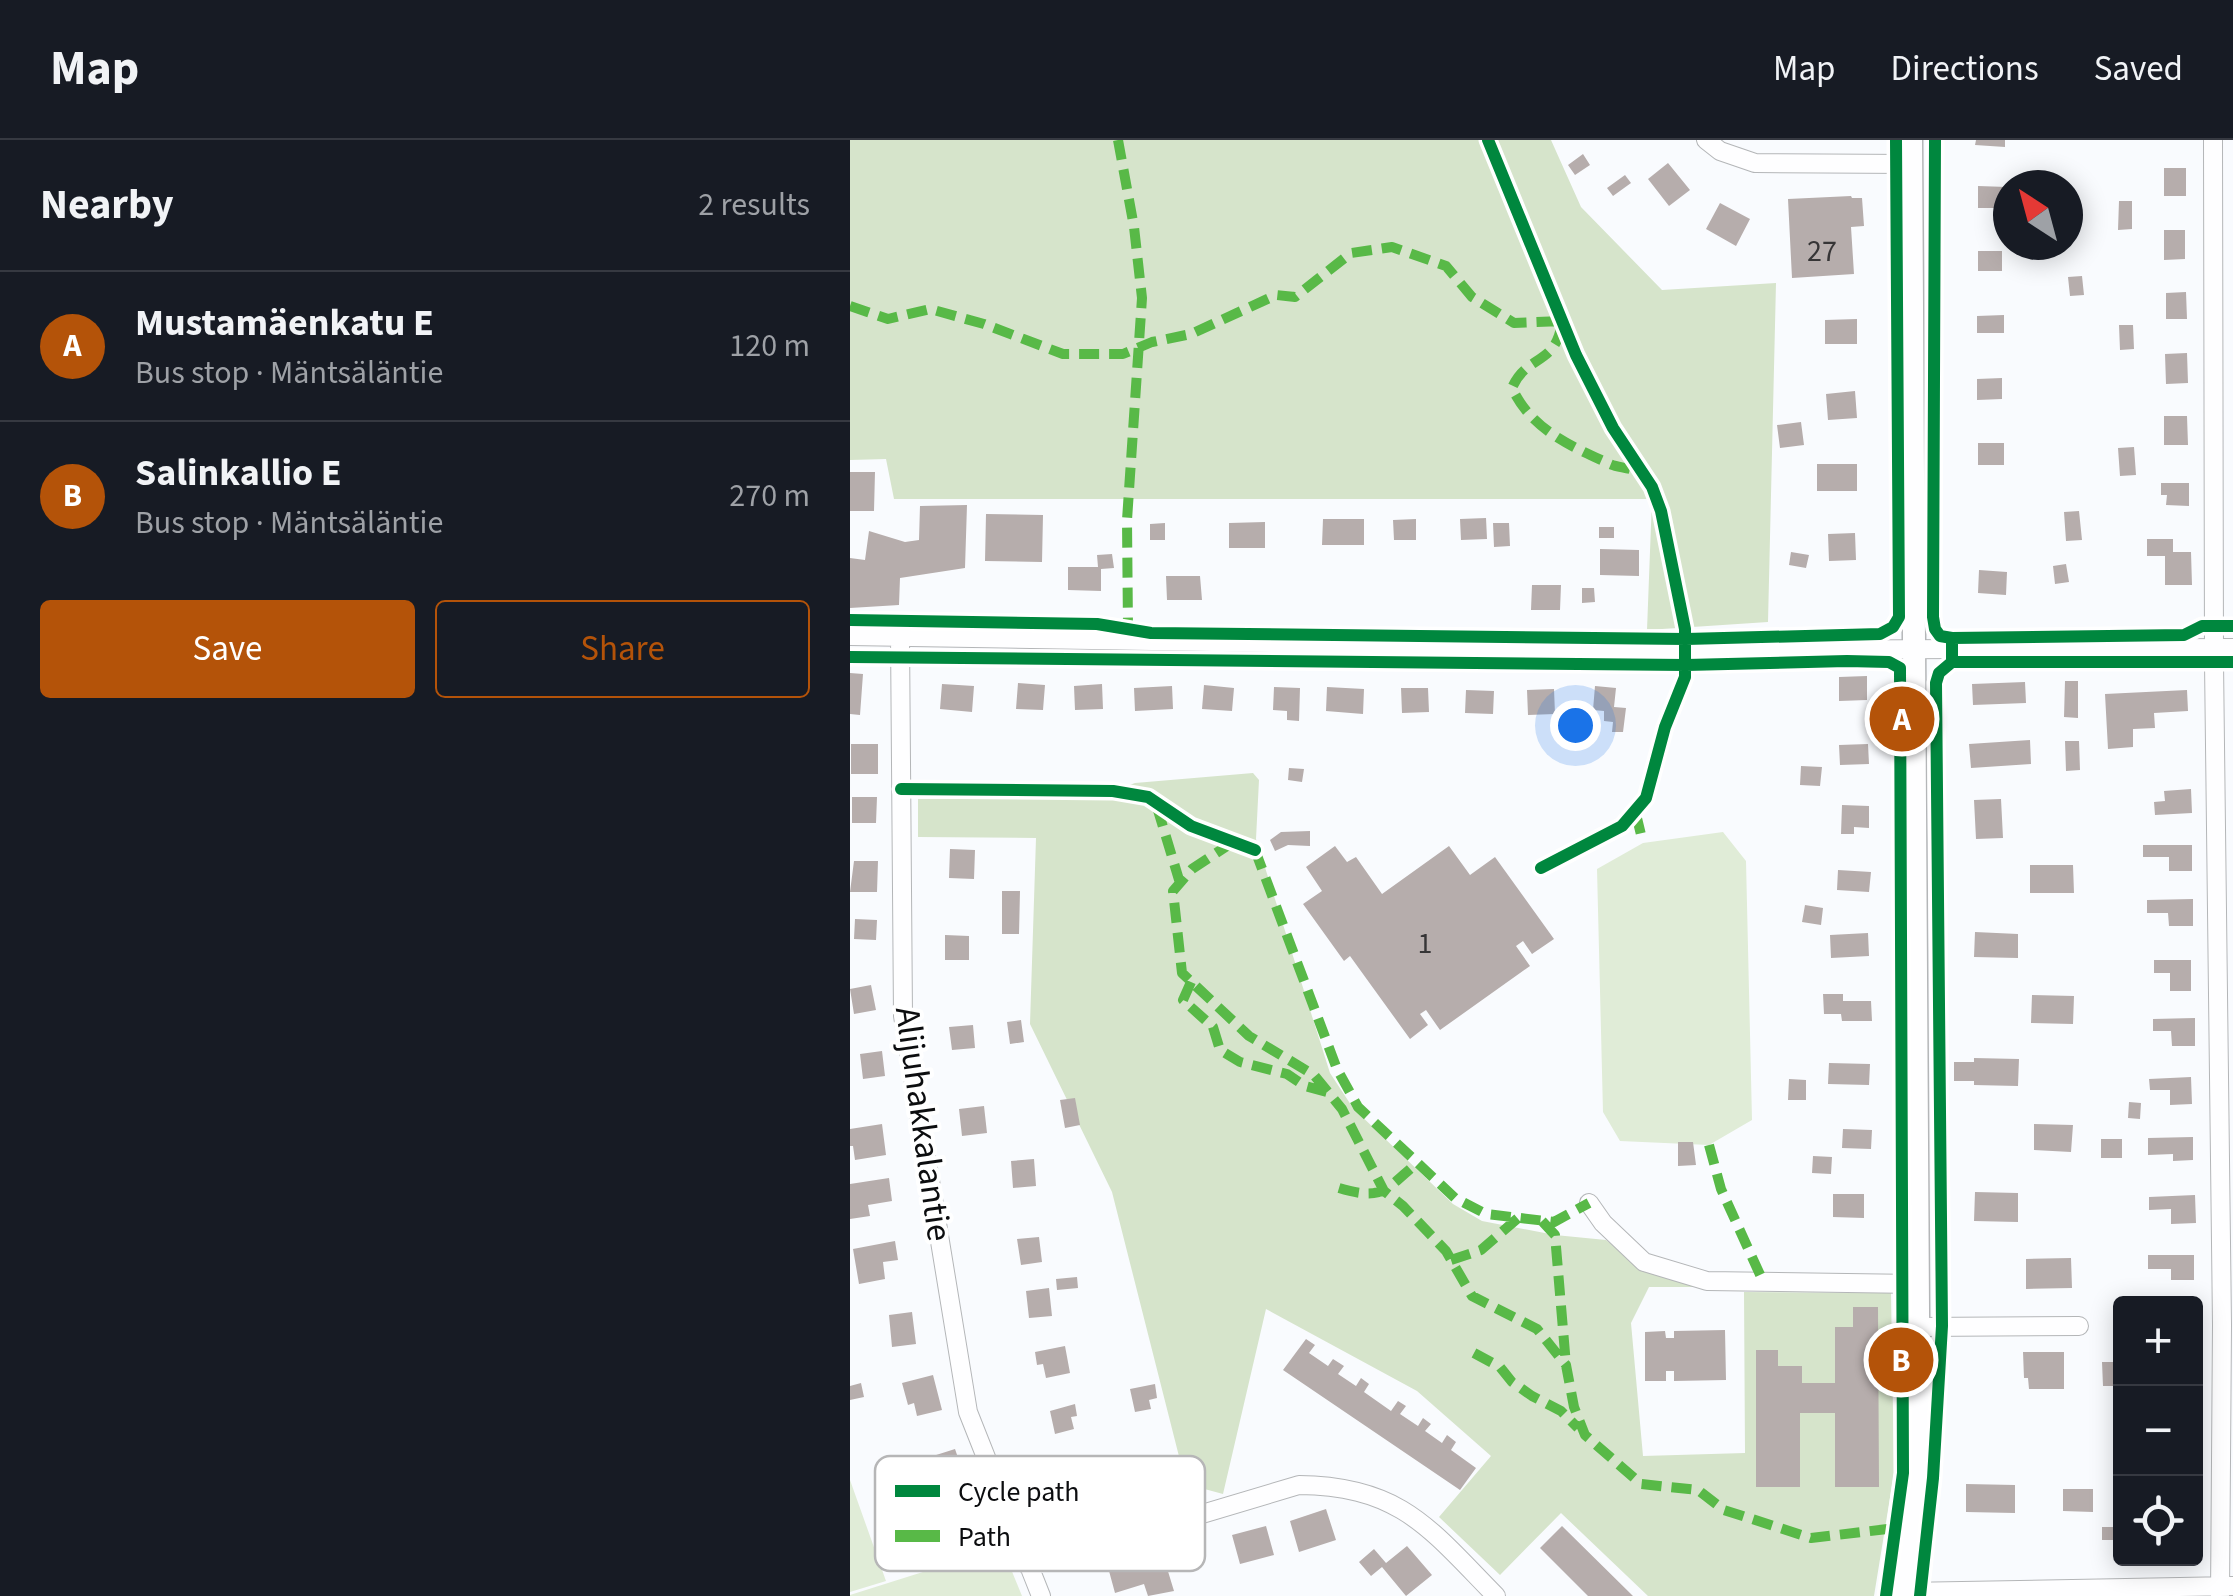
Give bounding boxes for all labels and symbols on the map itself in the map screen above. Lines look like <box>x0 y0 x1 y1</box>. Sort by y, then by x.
north arrow <box>1993 170 2083 260</box>
house number: 27 <box>1807 230 1837 273</box>
pin: A <box>1870 682 1934 756</box>
your location <box>1550 700 1601 751</box>
house number: 1 <box>1418 922 1432 965</box>
street label: Alijuhakkalantie <box>882 1003 964 1245</box>
pin: B <box>1868 1322 1934 1398</box>
legend <box>875 1456 1205 1571</box>
text: Cycle path <box>958 1472 1080 1512</box>
text: Path <box>958 1517 1011 1557</box>

